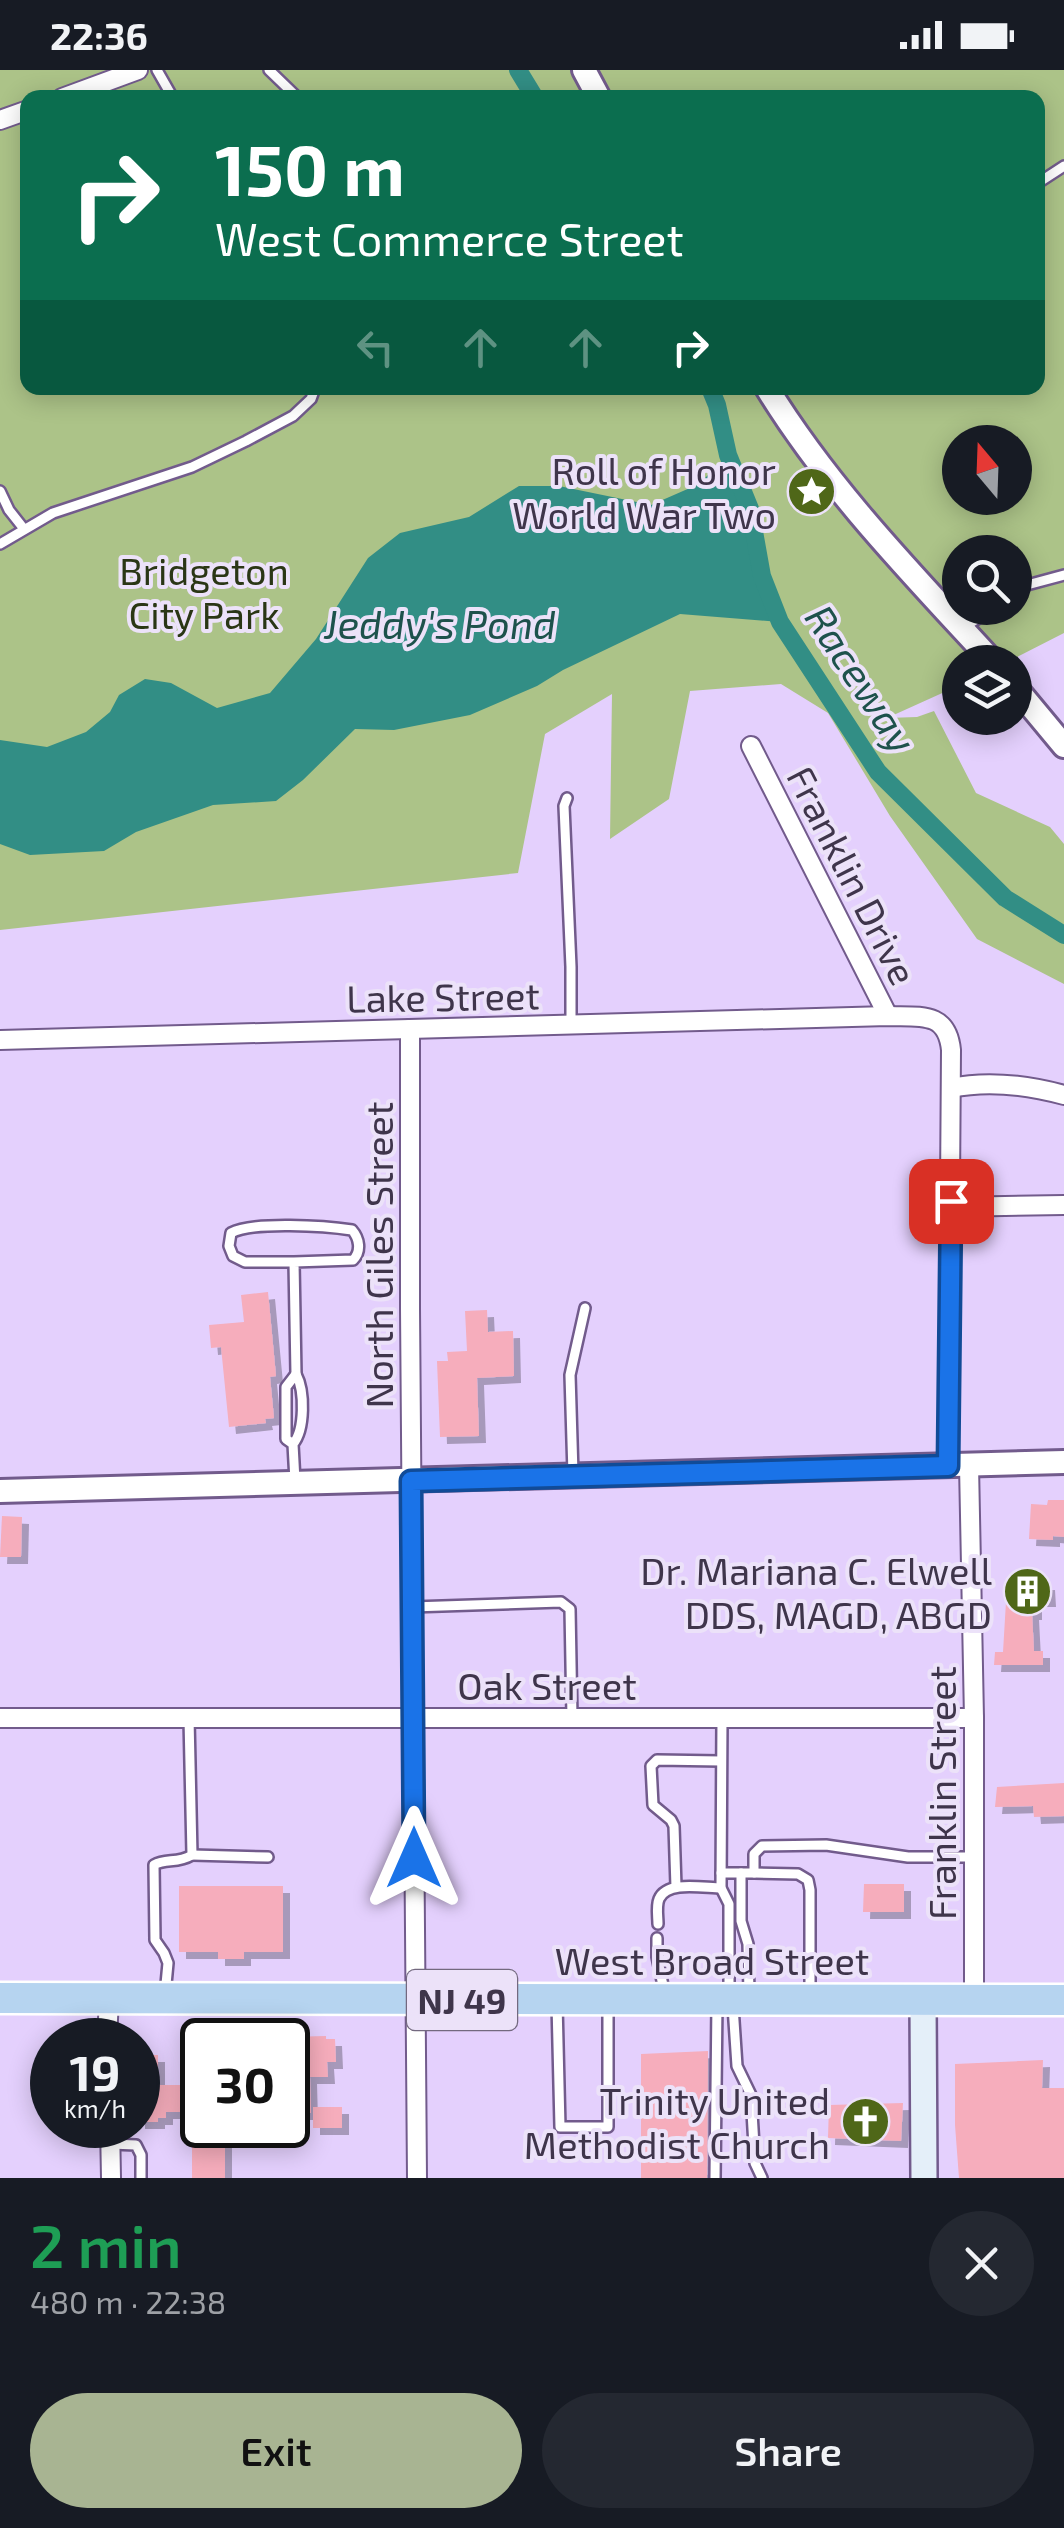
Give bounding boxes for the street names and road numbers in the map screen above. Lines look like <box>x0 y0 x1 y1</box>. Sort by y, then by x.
street label: Franklin Drive <box>778 758 928 992</box>
street label: Lake Street <box>346 971 540 1021</box>
street label: North Giles Street <box>355 1101 401 1409</box>
street label: Oak Street <box>457 1662 637 1708</box>
street label: Franklin Street <box>918 1666 964 1920</box>
street label: West Broad Street <box>555 1937 869 1983</box>
road number: NJ 49 <box>407 1970 517 2030</box>

